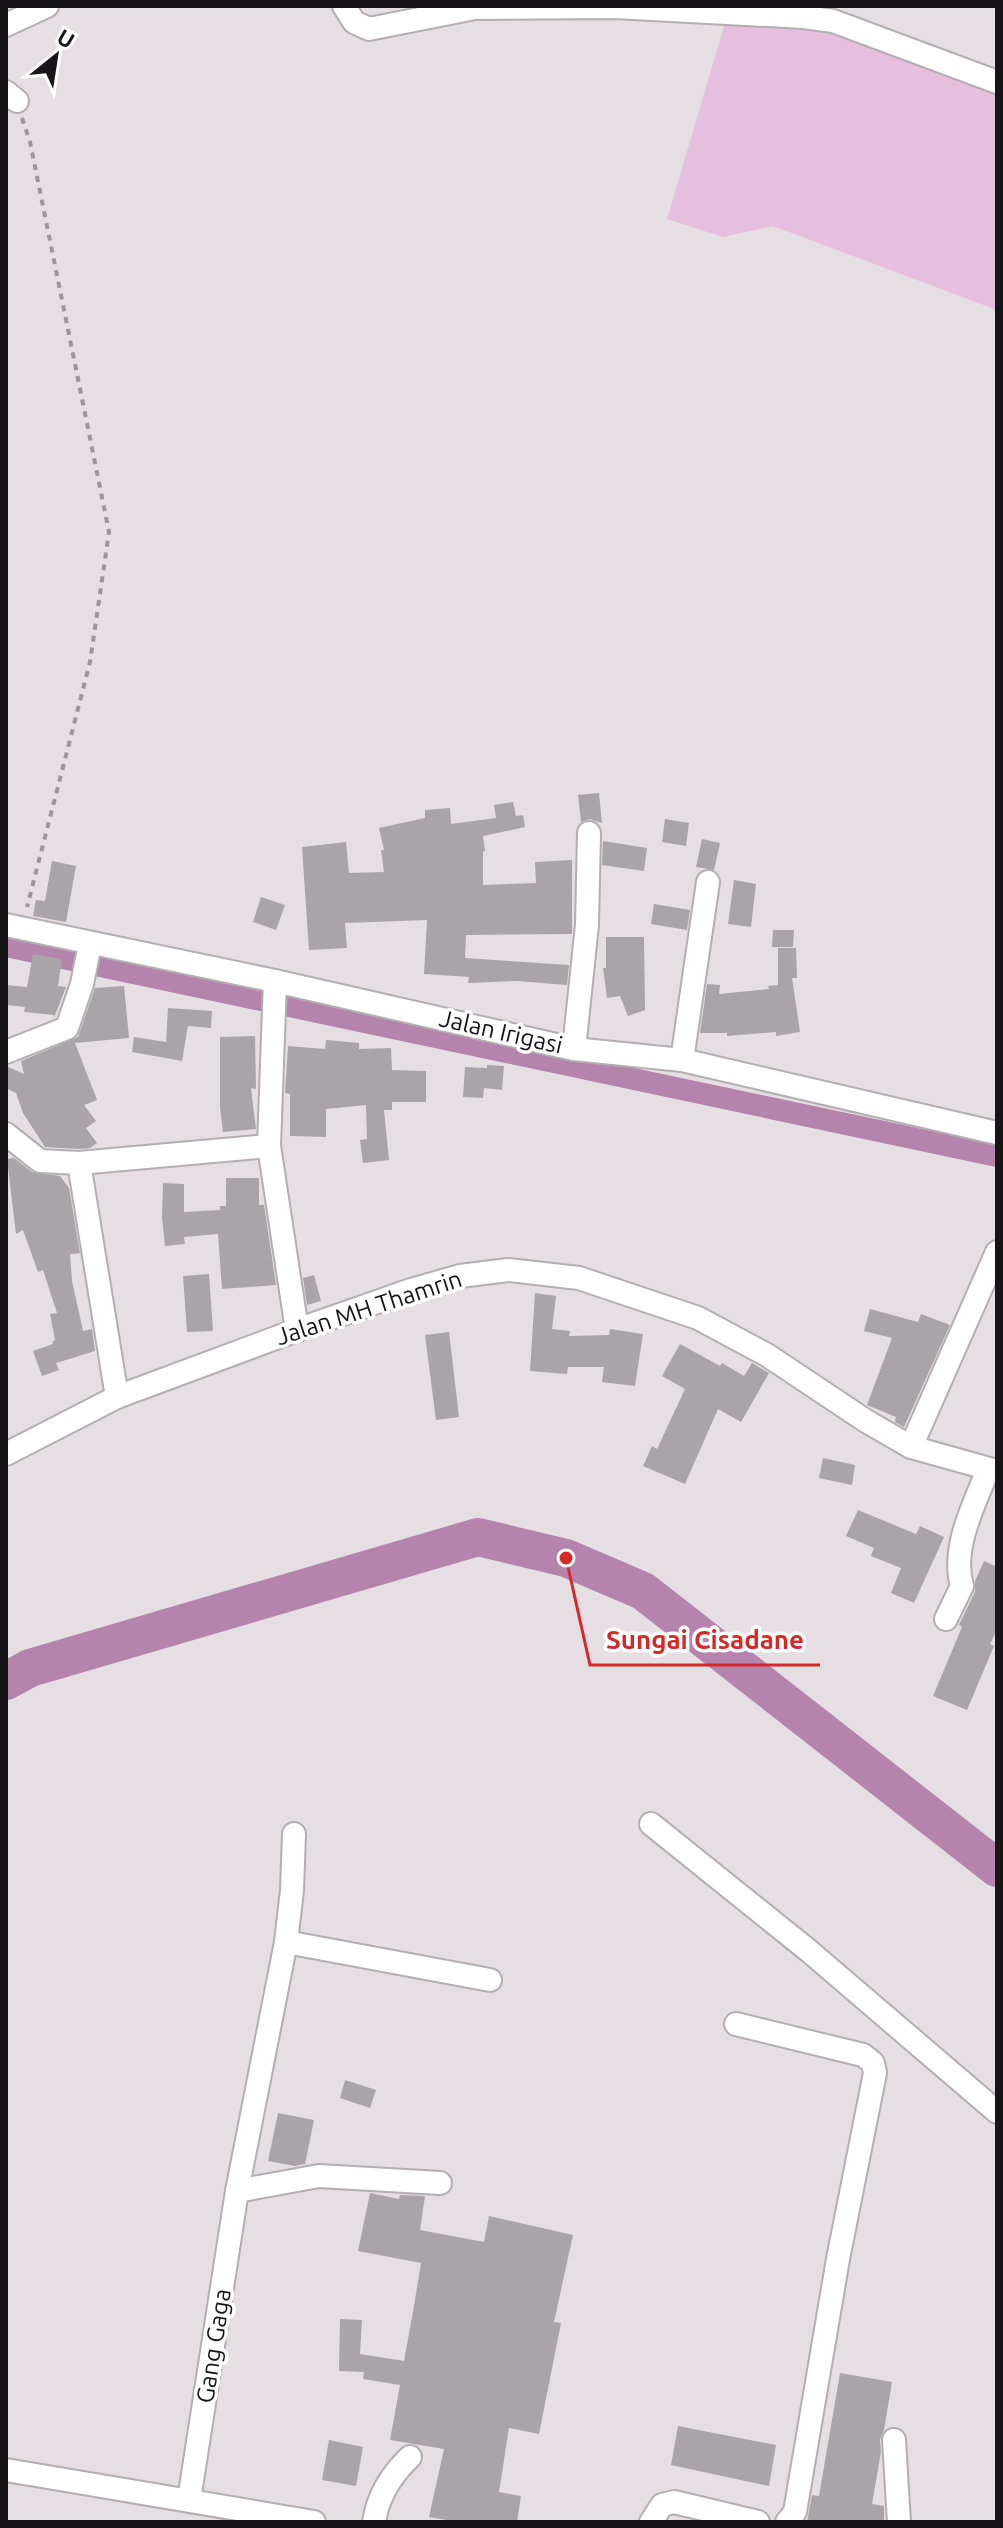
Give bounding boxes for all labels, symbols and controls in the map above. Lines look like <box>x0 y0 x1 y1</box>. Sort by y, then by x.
north arrow <box>16 16 96 96</box>
text: U <box>53 24 79 53</box>
street label: Jalan Irigasi <box>437 1004 565 1059</box>
street label: Jalan MH Thamrin <box>273 1265 465 1350</box>
callout: Sungai Cisadane <box>590 1615 820 1665</box>
text: Sungai Cisadane <box>606 1625 804 1654</box>
street label: Gang Gaga <box>191 2287 236 2405</box>

